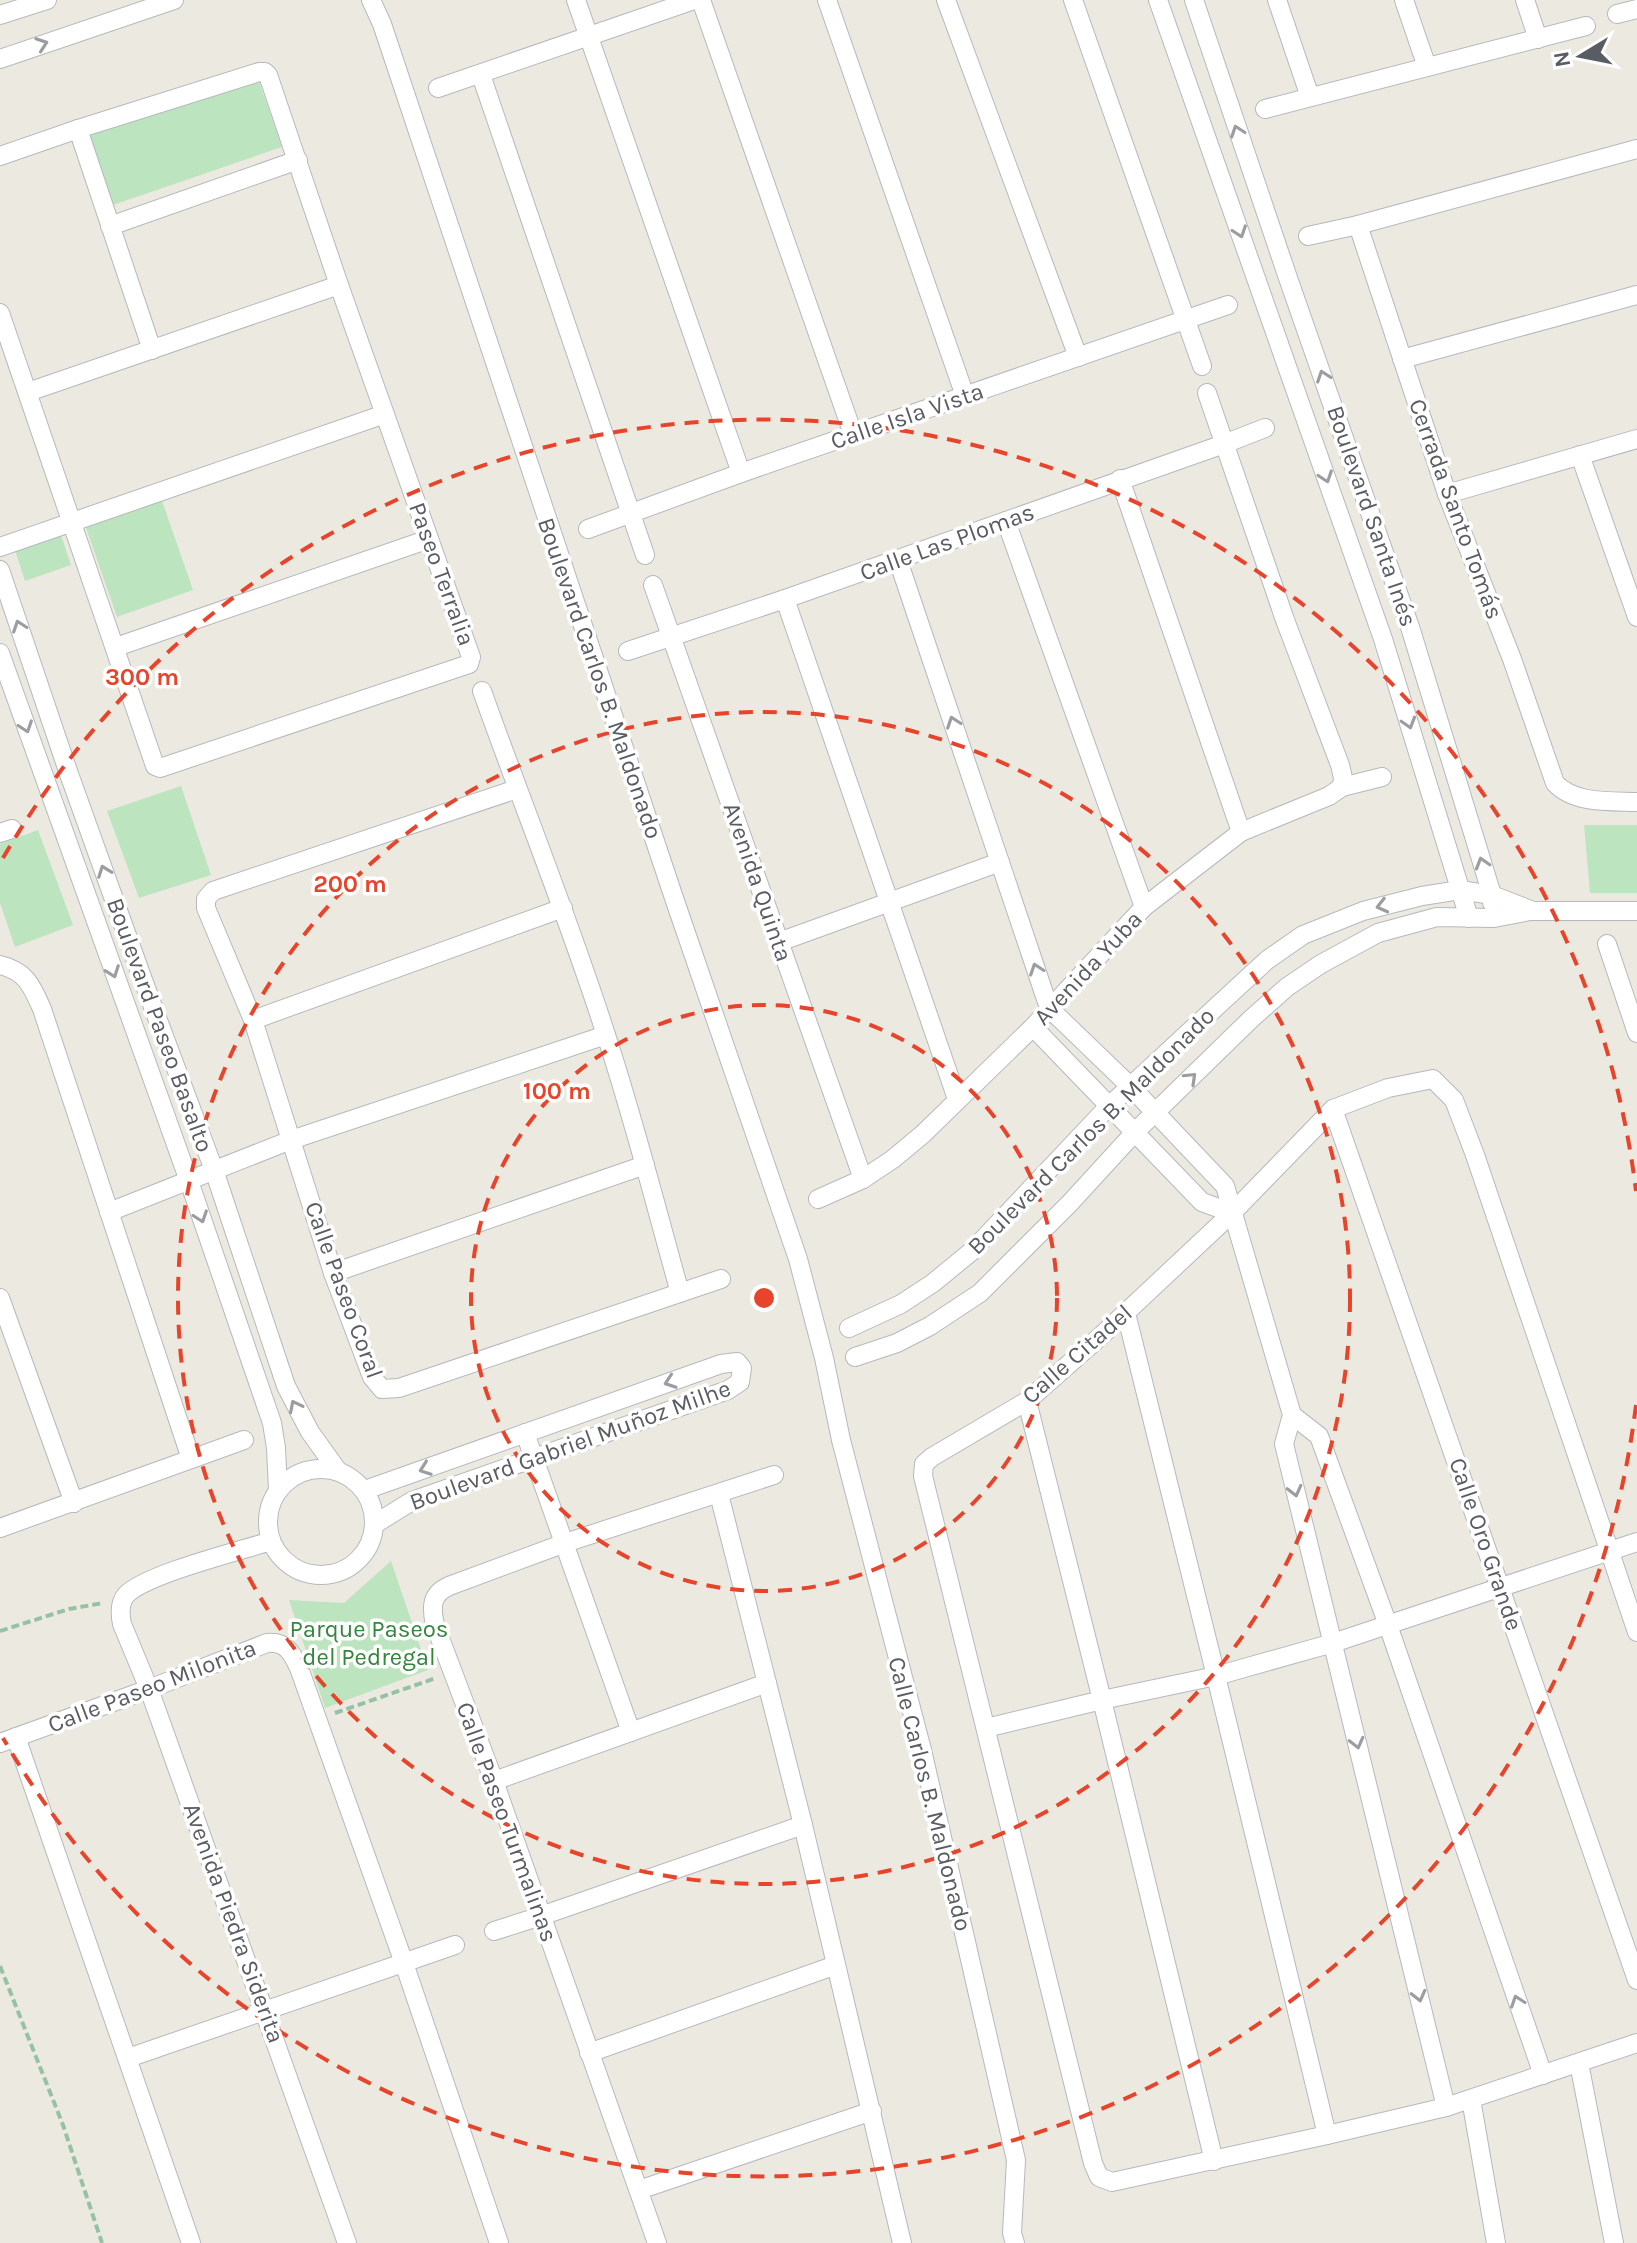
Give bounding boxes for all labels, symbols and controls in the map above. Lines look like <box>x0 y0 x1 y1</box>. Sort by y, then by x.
north arrow <box>1541 16 1621 96</box>
one-way arrow <box>34 37 48 54</box>
text: N <box>1548 49 1576 69</box>
one-way arrow <box>1231 124 1247 138</box>
one-way arrow <box>1231 224 1247 238</box>
one-way arrow <box>1317 370 1333 384</box>
street label: Calle Isla Vista <box>827 377 987 455</box>
street label: Cerrada Santo Tomás <box>1403 395 1509 623</box>
street label: Boulevard Santa Inés <box>1321 402 1423 630</box>
one-way arrow <box>1317 469 1333 483</box>
street label: Calle Las Plomas <box>856 497 1038 587</box>
street label: Paseo Terralia <box>403 499 481 649</box>
street label: Boulevard Carlos B. Maldonado <box>532 514 668 842</box>
one-way arrow <box>12 619 28 633</box>
text: 300 m <box>105 663 179 691</box>
one-way arrow <box>946 716 962 730</box>
one-way arrow <box>1400 716 1416 730</box>
one-way arrow <box>16 719 32 733</box>
street label: Avenida Quinta <box>718 799 798 965</box>
one-way arrow <box>1475 856 1491 870</box>
one-way arrow <box>97 865 113 879</box>
text: 200 m <box>313 870 387 898</box>
street label: Boulevard Paseo Basalto <box>101 894 219 1156</box>
one-way arrow <box>1376 897 1390 914</box>
street label: Avenida Yuba <box>1028 905 1148 1031</box>
one-way arrow <box>1029 962 1045 976</box>
one-way arrow <box>103 964 120 978</box>
street label: Boulevard Carlos B. Maldonado <box>962 1002 1220 1260</box>
one-way arrow <box>1182 1072 1196 1087</box>
text: 100 m <box>523 1077 591 1105</box>
street label: Calle Paseo Coral <box>299 1198 389 1382</box>
one-way arrow <box>191 1209 207 1223</box>
centre of rings <box>750 1284 778 1312</box>
street label: Calle Citadel <box>1016 1299 1138 1409</box>
one-way arrow <box>663 1373 677 1389</box>
street label: Boulevard Gabriel Muñoz Milhe <box>406 1374 734 1516</box>
one-way arrow <box>290 1399 305 1414</box>
street label: Calle Oro Grande <box>1443 1454 1529 1634</box>
one-way arrow <box>418 1459 432 1476</box>
one-way arrow <box>1286 1483 1303 1497</box>
park label: Parque Paseos del Pedregal <box>290 1615 448 1671</box>
street label: Calle Paseo Milonita <box>44 1633 260 1739</box>
street label: Calle Carlos B. Maldonado <box>882 1654 978 1934</box>
street label: Calle Paseo Turmalinas <box>451 1698 563 1946</box>
one-way arrow <box>1348 1736 1365 1749</box>
street label: Avenida Piedra Siderita <box>178 1799 290 2047</box>
one-way arrow <box>1410 1988 1427 2002</box>
one-way arrow <box>1511 1995 1527 2009</box>

